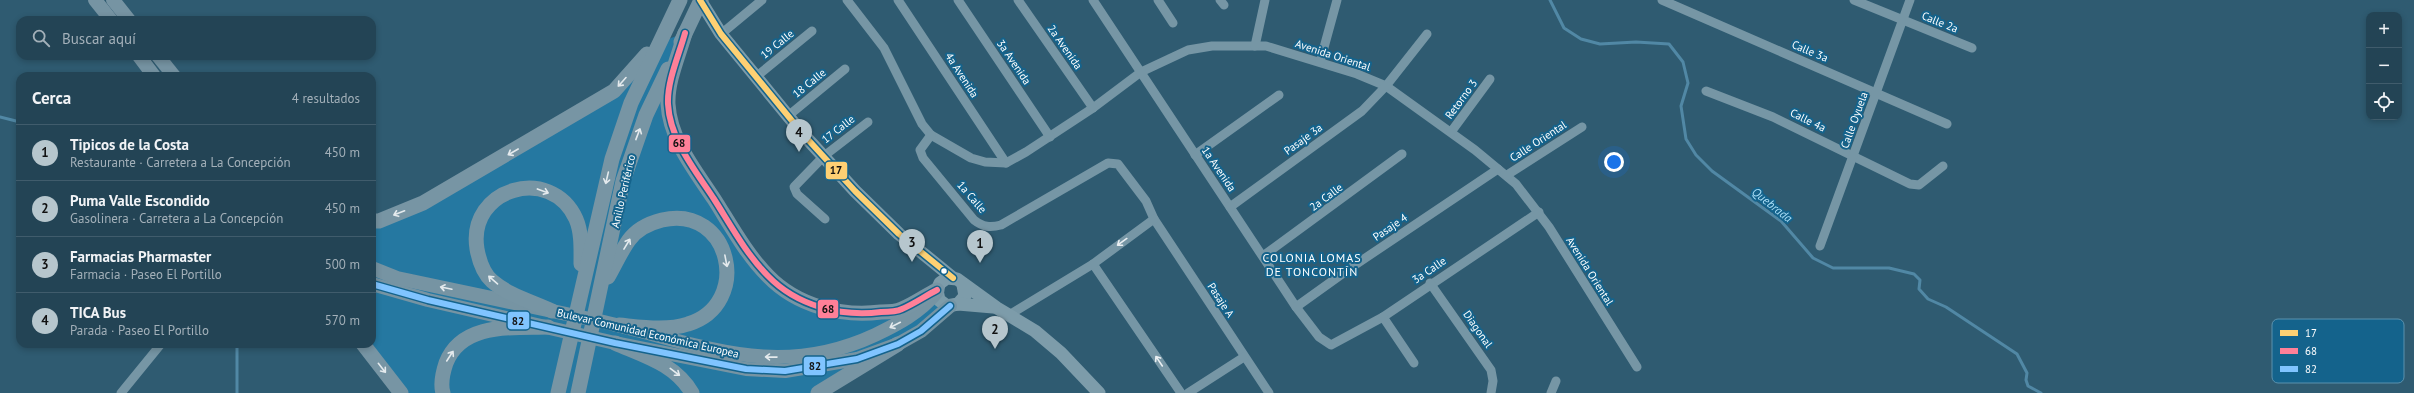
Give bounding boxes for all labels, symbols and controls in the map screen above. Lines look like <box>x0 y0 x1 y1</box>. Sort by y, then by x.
street label: Calle 2a <box>1920 8 1960 36</box>
map controls <box>2366 12 2402 120</box>
button: + <box>2366 12 2402 48</box>
search box <box>16 16 376 60</box>
street label: 2a Avenida <box>1045 22 1085 72</box>
street label: 19 Calle <box>758 26 797 62</box>
icon: search <box>30 27 52 49</box>
text: Buscar aquí <box>62 29 136 48</box>
street label: Avenida Oriental <box>1294 36 1373 74</box>
street label: 3a Avenida <box>994 37 1034 87</box>
street label: Calle 3a <box>1790 37 1830 65</box>
button: − <box>2366 48 2402 84</box>
street label: 4a Avenida <box>942 50 982 100</box>
street label: 18 Calle <box>790 65 829 101</box>
street label: Retorno 3 <box>1442 76 1480 122</box>
one-way arrow <box>618 77 627 87</box>
button: locate <box>2366 84 2402 120</box>
text: Cerca <box>32 87 71 109</box>
text: 4 resultados <box>292 90 360 107</box>
street label: Calle Oyuela <box>1837 90 1871 150</box>
street label: Calle 4a <box>1788 105 1828 135</box>
street label: 17 Calle <box>819 112 858 146</box>
street label: Calle Oriental <box>1507 117 1570 164</box>
pin: 4 <box>786 119 812 152</box>
street label: Pasaje 3a <box>1281 120 1325 158</box>
one-way arrow <box>635 128 643 140</box>
line badge: 68 <box>668 134 691 153</box>
text: Tipicos de la Costa <box>70 135 189 154</box>
text: 68 <box>673 136 685 150</box>
text: 1 <box>41 144 49 161</box>
text: 450 m <box>325 144 360 161</box>
street label: 1a Avenida <box>1199 144 1239 194</box>
one-way arrow <box>507 148 519 156</box>
your location <box>1604 152 1624 172</box>
street label: Anillo Periférico <box>608 153 638 229</box>
text: Restaurante · Carretera a La Concepción <box>70 154 291 171</box>
line badge: 17 <box>825 161 848 180</box>
text: 17 <box>830 163 842 177</box>
one-way arrow <box>603 172 611 185</box>
street label: 1a Calle <box>954 178 990 216</box>
street label: 2a Calle <box>1307 180 1346 214</box>
water label: Quebrada <box>1749 184 1796 225</box>
one-way arrow <box>537 188 549 196</box>
text: Puma Valle Escondido <box>70 191 210 210</box>
text: 2 <box>41 200 49 217</box>
text: 450 m <box>325 200 360 217</box>
text: Gasolinera · Carretera a La Concepción <box>70 210 283 227</box>
one-way arrow <box>393 210 405 218</box>
street label: Pasaje 4 <box>1370 210 1410 244</box>
pin: 3 <box>899 229 925 262</box>
pin: 1 <box>967 230 993 263</box>
street label: Avenida Oriental <box>1563 234 1617 309</box>
one-way arrow <box>1117 238 1128 246</box>
one-way arrow <box>623 239 631 250</box>
text: Farmacias Pharmaster <box>70 247 211 266</box>
district label: COLONIA LOMAS DE TONCONTÍN <box>1262 250 1362 279</box>
street label: 3a Calle <box>1409 253 1449 286</box>
one-way arrow <box>723 254 731 267</box>
text: 3 <box>41 256 49 273</box>
text: 500 m <box>325 256 360 273</box>
text: Farmacia · Paseo El Portillo <box>70 266 222 283</box>
unlabelled marker <box>939 266 949 276</box>
one-way arrow <box>488 276 498 285</box>
street label: Pasaje A <box>1205 280 1238 321</box>
one-way arrow <box>439 284 452 292</box>
line badge: 68 <box>817 299 839 319</box>
text: 68 <box>822 302 834 316</box>
text: TICA Bus <box>70 303 126 322</box>
street label: Bulevar Comunidad Económica Europea <box>556 305 740 361</box>
street label: Diagonal <box>1460 308 1496 351</box>
line badge: 82 <box>507 311 530 330</box>
text: 4 <box>41 312 49 329</box>
text: 570 m <box>325 312 360 329</box>
text: 82 <box>512 314 524 328</box>
pin: 2 <box>982 316 1008 349</box>
legend <box>2272 319 2404 383</box>
text: Parada · Paseo El Portillo <box>70 322 209 339</box>
one-way arrow <box>889 322 901 329</box>
text: 17 <box>2305 326 2317 340</box>
text: 68 <box>2305 344 2317 358</box>
one-way arrow <box>447 350 455 362</box>
one-way arrow <box>765 354 778 361</box>
line badge: 82 <box>803 356 826 376</box>
one-way arrow <box>1155 356 1163 367</box>
text: 82 <box>809 359 821 373</box>
text: 82 <box>2305 362 2317 376</box>
one-way arrow <box>378 363 387 374</box>
one-way arrow <box>669 368 680 376</box>

